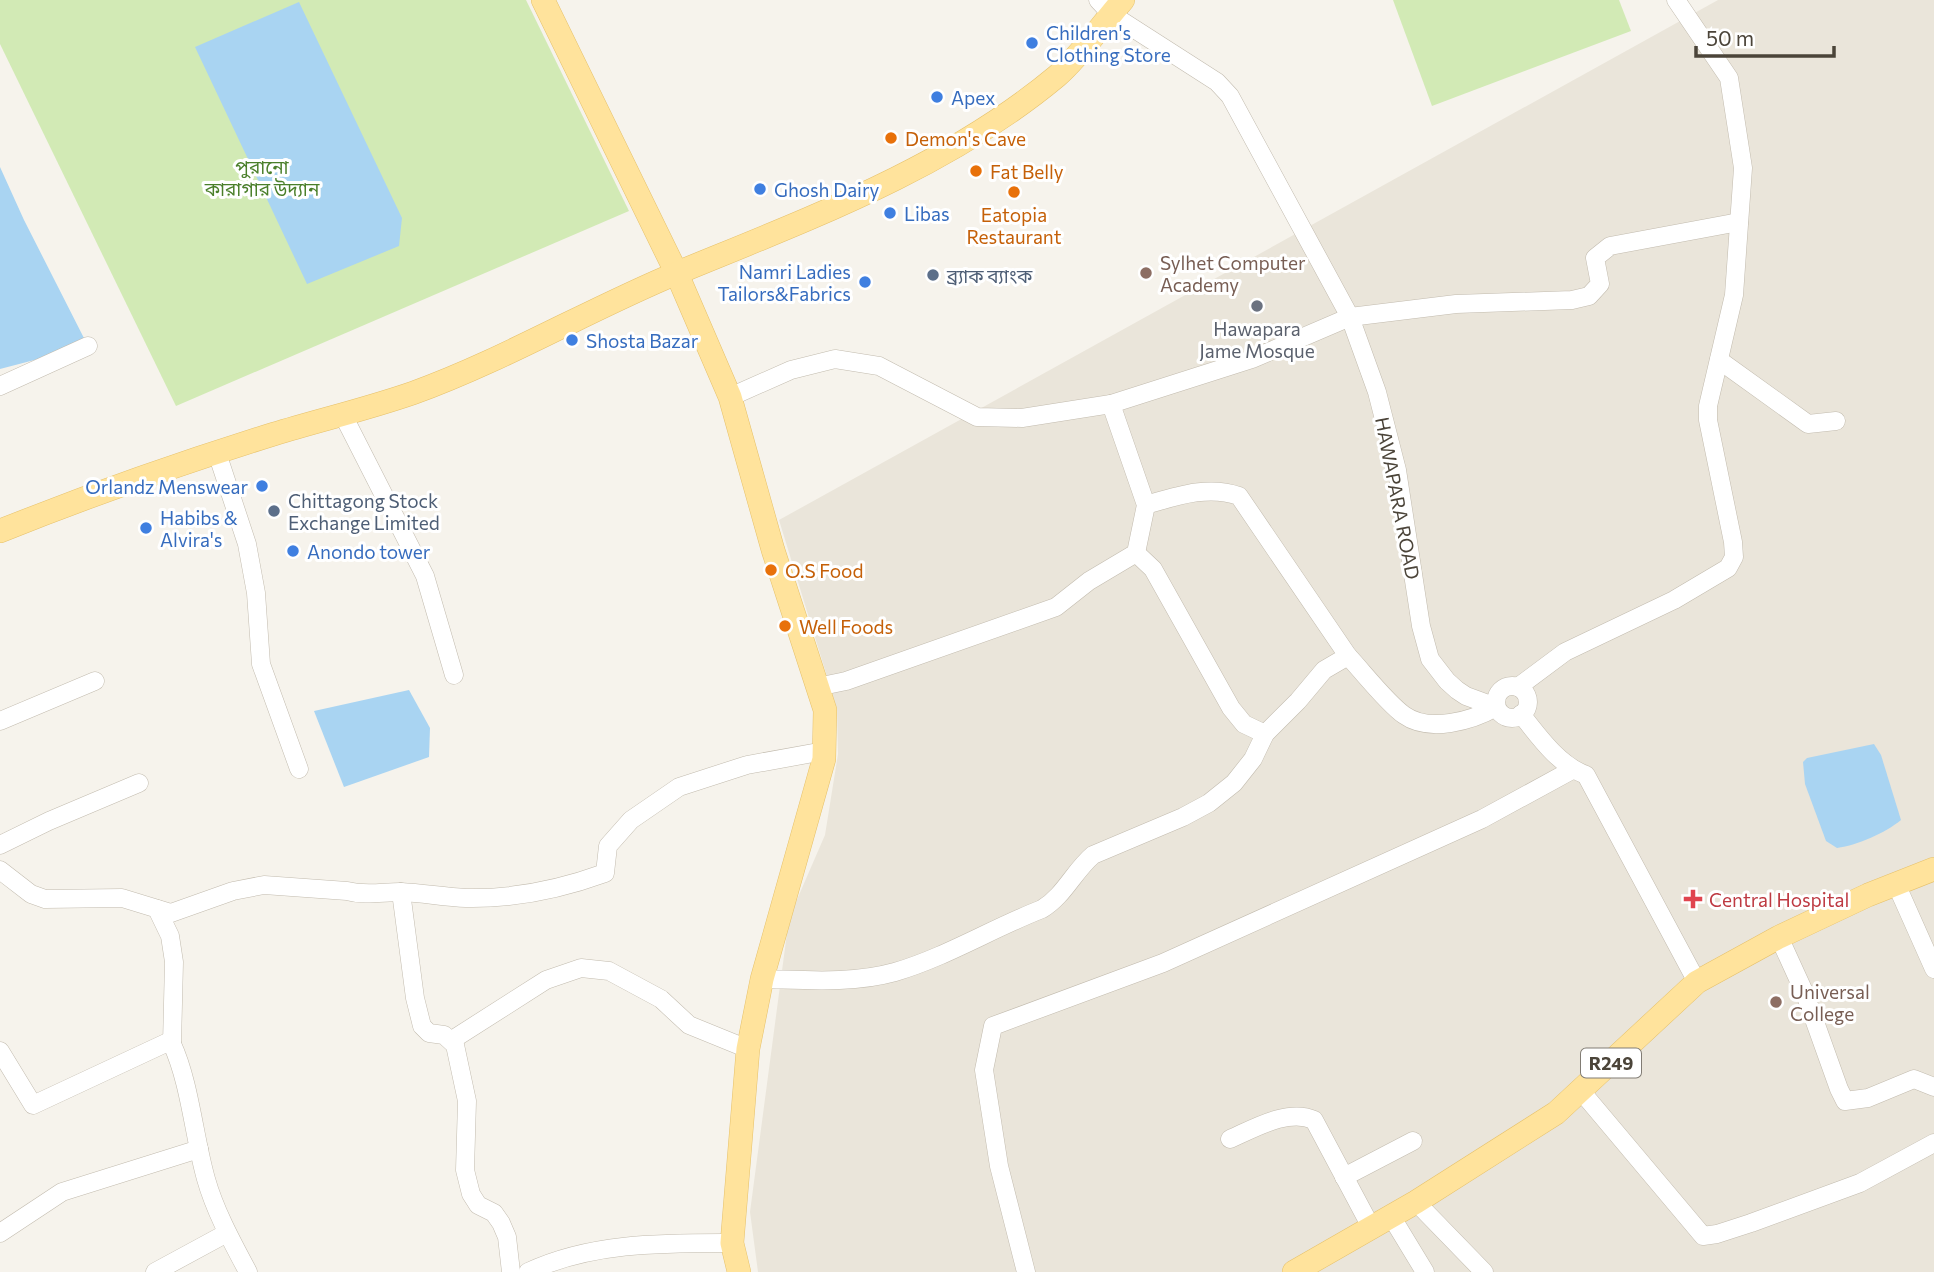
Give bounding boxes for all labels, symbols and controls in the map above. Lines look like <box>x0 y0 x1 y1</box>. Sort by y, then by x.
scale bar <box>1696 14 1834 58</box>
place label: Children's Clothing Store <box>1046 21 1171 66</box>
text: 50 m <box>1706 25 1754 50</box>
marker: Children's Clothing Store <box>1024 35 1040 51</box>
place label: Apex <box>951 86 995 109</box>
marker: Apex <box>929 89 945 105</box>
place label: Demon's Cave <box>905 127 1026 150</box>
marker: Demon's Cave <box>883 130 899 146</box>
park label: পুরানো কারাগার উদ্যান <box>204 155 320 200</box>
place label: Fat Belly <box>990 160 1064 183</box>
marker: Fat Belly <box>968 163 984 179</box>
place label: Ghosh Dairy <box>774 178 880 201</box>
marker: Ghosh Dairy <box>752 181 768 197</box>
marker: Eatopia Restaurant <box>1006 184 1022 200</box>
place label: Libas <box>904 202 950 225</box>
place label: Eatopia Restaurant <box>966 203 1062 248</box>
marker: Libas <box>882 205 898 221</box>
place label: Sylhet Computer Academy <box>1160 251 1306 296</box>
place label: Namri Ladies Tailors&Fabrics <box>717 260 851 305</box>
place label: ব্র্যাক ব্যাংক <box>946 264 1033 287</box>
marker: Sylhet Computer Academy <box>1138 265 1154 281</box>
marker: ব্র্যাক ব্যাংক <box>925 267 941 283</box>
marker: Namri Ladies Tailors&Fabrics <box>857 274 873 290</box>
marker: Hawapara Jame Mosque <box>1249 298 1265 314</box>
place label: Hawapara Jame Mosque <box>1199 317 1315 362</box>
place label: Shosta Bazar <box>586 329 699 352</box>
marker: Shosta Bazar <box>564 332 580 348</box>
street label: HAWAPARA ROAD <box>1371 415 1425 581</box>
place label: Orlandz Menswear <box>85 475 248 498</box>
marker: Orlandz Menswear <box>254 478 270 494</box>
place label: Chittagong Stock Exchange Limited <box>288 489 440 534</box>
marker: Chittagong Stock Exchange Limited <box>266 503 282 519</box>
place label: Habibs & Alvira's <box>160 506 238 551</box>
marker: Habibs & Alvira's <box>138 520 154 536</box>
place label: Anondo tower <box>307 540 431 563</box>
marker: Anondo tower <box>285 543 301 559</box>
place label: O.S Food <box>785 559 863 582</box>
marker: O.S Food <box>763 562 779 578</box>
place label: Well Foods <box>799 615 893 638</box>
marker: Well Foods <box>777 618 793 634</box>
place label: Central Hospital <box>1709 888 1849 911</box>
marker: Central Hospital <box>1683 889 1703 909</box>
place label: Universal College <box>1790 980 1870 1025</box>
marker: Universal College <box>1768 994 1784 1010</box>
road number: R249 <box>1581 1048 1641 1078</box>

